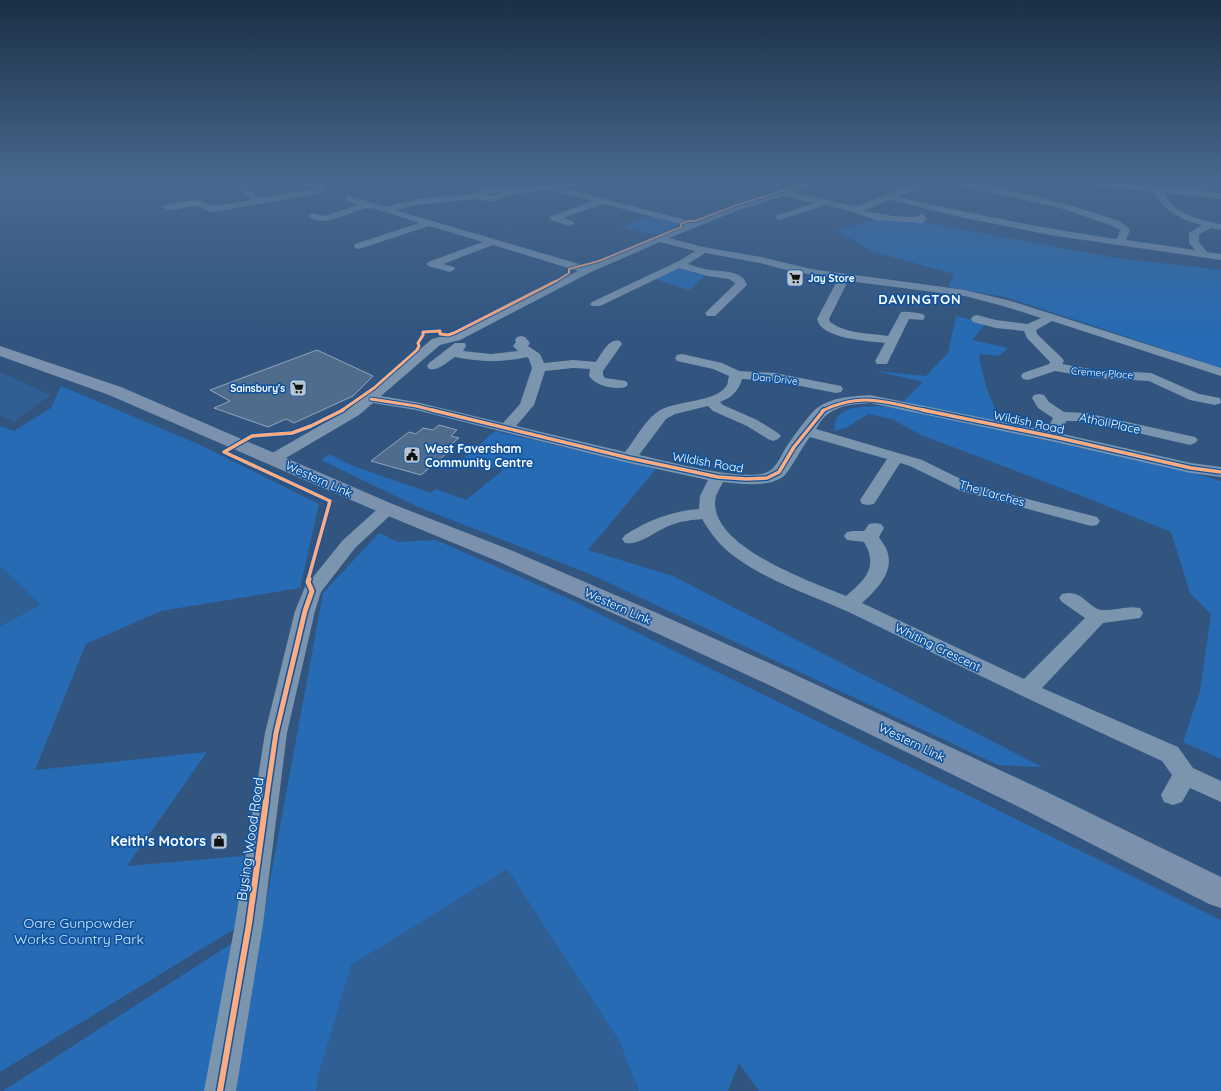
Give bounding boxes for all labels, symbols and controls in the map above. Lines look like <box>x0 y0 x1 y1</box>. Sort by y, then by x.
supermarket icon: Jay Store <box>785 268 805 288</box>
place label: Jay Store <box>808 272 855 285</box>
district label: DAVINGTON <box>878 291 962 307</box>
street label: Cremer Place <box>1070 364 1134 382</box>
street label: Dan Drive <box>752 370 799 388</box>
supermarket icon: Sainsbury's <box>288 378 308 398</box>
place label: Sainsbury's <box>230 382 285 395</box>
street label: Wildish Road <box>992 407 1066 437</box>
street label: Athol Place <box>1078 409 1142 437</box>
place label: West Faversham Community Centre <box>425 441 533 470</box>
public building icon: West Faversham Community Centre <box>402 445 422 465</box>
street label: Wildish Road <box>671 448 745 476</box>
street label: Western Link <box>283 458 355 500</box>
street label: The Larches <box>957 476 1027 510</box>
street label: Western Link <box>582 585 654 627</box>
street label: Whiting Crescent <box>893 620 983 674</box>
street label: Western Link <box>876 720 948 764</box>
street label: Bysing Wood Road <box>232 776 268 902</box>
shop icon: Keith's Motors <box>209 831 229 851</box>
place label: Keith's Motors <box>111 832 206 850</box>
park label: Oare Gunpowder Works Country Park <box>14 914 144 948</box>

